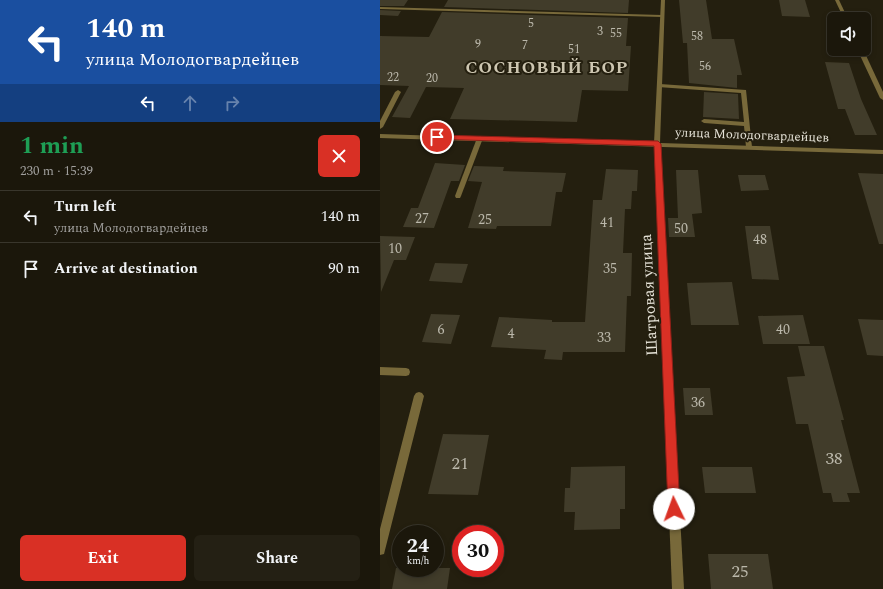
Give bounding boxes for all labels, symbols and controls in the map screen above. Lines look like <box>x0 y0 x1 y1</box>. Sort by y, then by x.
text: 140 m <box>86 7 165 50</box>
map controls <box>827 12 871 56</box>
button: sound <box>827 12 871 56</box>
house number: 5 <box>528 14 534 33</box>
icon: left <box>20 16 72 68</box>
house number: 3 <box>597 22 603 41</box>
house number: 55 <box>610 24 622 43</box>
house number: 58 <box>691 27 703 46</box>
house number: 9 <box>475 35 481 54</box>
house number: 7 <box>522 36 528 55</box>
house number: 51 <box>568 40 580 59</box>
text: улица Молодогвардейцев <box>86 46 299 73</box>
district label: СОСНОВЫЙ БОР <box>466 55 628 81</box>
house number: 56 <box>699 57 711 76</box>
house number: 22 <box>387 68 399 87</box>
house number: 20 <box>426 69 438 88</box>
icon: left <box>137 92 159 114</box>
icon: ahead <box>179 92 201 114</box>
icon: right <box>221 92 243 114</box>
pin <box>420 120 454 154</box>
street label: улица Молодогвардейцев <box>674 122 830 148</box>
icon: arrive <box>426 126 448 148</box>
text: 1 min <box>20 128 84 164</box>
button: close <box>318 135 360 177</box>
text: 230 m · 15:39 <box>20 161 93 181</box>
text: Turn left <box>54 195 116 218</box>
text: 140 m <box>321 205 360 228</box>
icon: left <box>20 206 42 228</box>
house number: 27 <box>415 208 429 229</box>
house number: 25 <box>478 209 492 230</box>
house number: 41 <box>600 212 614 233</box>
text: улица Молодогвардейцев <box>54 218 208 238</box>
house number: 50 <box>674 218 688 239</box>
house number: 48 <box>753 229 767 250</box>
street label: Шатровая улица <box>634 233 664 357</box>
house number: 10 <box>388 238 402 259</box>
text: Arrive at destination <box>54 257 198 280</box>
text: 90 m <box>328 257 360 280</box>
icon: arrive <box>20 258 42 280</box>
house number: 35 <box>603 258 617 279</box>
house number: 6 <box>438 319 445 340</box>
house number: 40 <box>776 319 790 340</box>
house number: 4 <box>508 323 515 344</box>
house number: 33 <box>597 327 611 348</box>
house number: 36 <box>691 392 705 413</box>
house number: 38 <box>826 446 843 472</box>
house number: 21 <box>452 451 469 477</box>
position arrow <box>653 488 695 530</box>
speed limit sign: 30 <box>452 525 504 577</box>
text: 24 <box>407 531 429 561</box>
button: Exit <box>20 535 186 581</box>
button: Share <box>194 535 360 581</box>
text: km/h <box>407 553 429 569</box>
house number: 25 <box>732 559 749 585</box>

